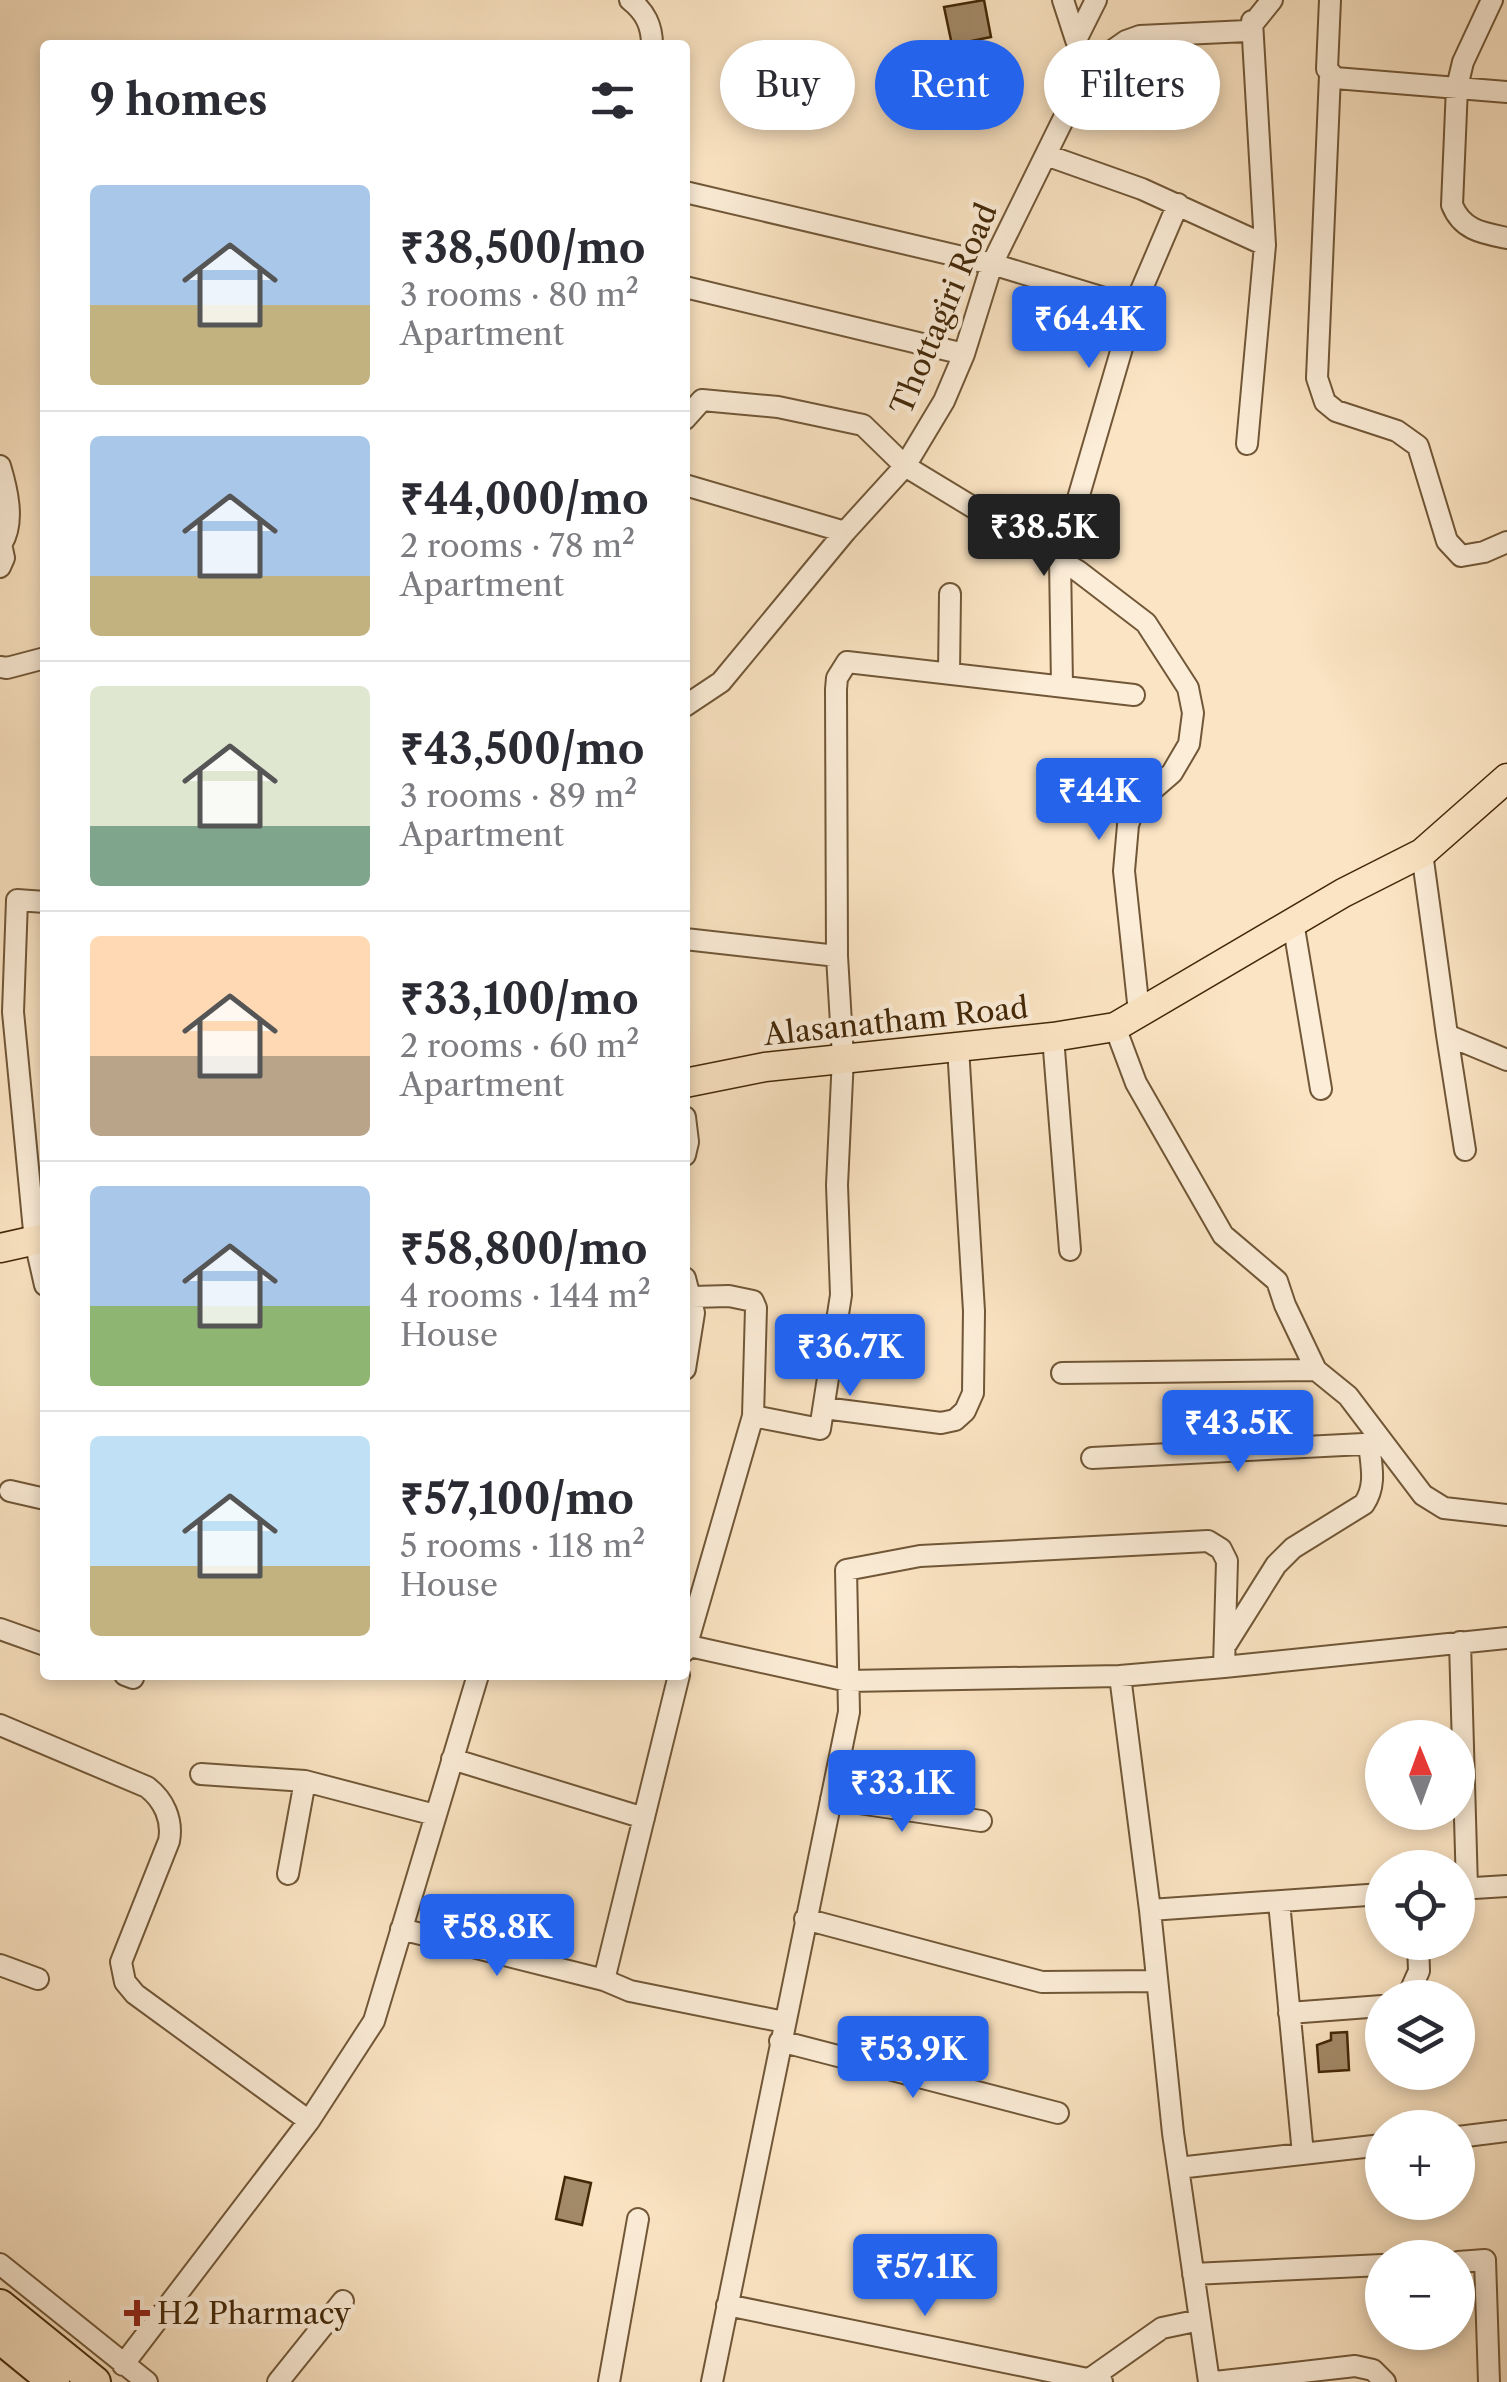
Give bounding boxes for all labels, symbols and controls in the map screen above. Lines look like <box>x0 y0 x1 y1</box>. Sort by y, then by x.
chip: Buy <box>720 40 855 130</box>
chip: Rent <box>875 40 1024 130</box>
chip: Filters <box>1044 40 1220 130</box>
icon: filters <box>585 73 640 128</box>
text: 9 homes <box>90 74 268 126</box>
street label: Thottagiri Road <box>883 198 1005 420</box>
text: ₹38,500/mo <box>400 222 645 274</box>
icon: home <box>170 225 290 345</box>
text: 3 rooms · 80 m² <box>400 275 639 314</box>
pin: ₹64.4K <box>1008 286 1170 371</box>
text: ₹64.4K <box>1034 299 1144 338</box>
text: Apartment <box>400 314 564 353</box>
text: ₹44,000/mo <box>400 473 649 525</box>
icon: home <box>170 476 290 596</box>
pin: ₹38.5K <box>963 494 1125 579</box>
text: ₹38.5K <box>990 507 1098 546</box>
text: 2 rooms · 78 m² <box>400 526 635 565</box>
text: Apartment <box>400 565 564 604</box>
text: ₹43,500/mo <box>400 723 644 775</box>
icon: home <box>170 726 290 846</box>
pin: ₹44K <box>1040 758 1158 843</box>
text: ₹44K <box>1058 771 1140 810</box>
text: 3 rooms · 89 m² <box>400 776 637 815</box>
text: Apartment <box>400 815 564 854</box>
text: ₹33,100/mo <box>400 973 639 1025</box>
icon: home <box>170 976 290 1096</box>
street label: Alasanatham Road <box>761 989 1030 1053</box>
text: 2 rooms · 60 m² <box>400 1026 639 1065</box>
text: Apartment <box>400 1065 564 1104</box>
text: ₹58,800/mo <box>400 1223 648 1275</box>
icon: home <box>170 1226 290 1346</box>
text: 4 rooms · 144 m² <box>400 1276 651 1315</box>
pin: ₹36.7K <box>769 1314 931 1399</box>
text: House <box>400 1315 498 1354</box>
text: ₹36.7K <box>797 1327 903 1366</box>
pin: ₹43.5K <box>1157 1390 1319 1475</box>
text: ₹43.5K <box>1184 1403 1292 1442</box>
text: ₹57,100/mo <box>400 1473 634 1525</box>
icon: home <box>170 1476 290 1596</box>
text: 5 rooms · 118 m² <box>400 1526 645 1565</box>
text: House <box>400 1565 498 1604</box>
north arrow <box>1365 1720 1475 1830</box>
map controls <box>1365 1720 1475 2350</box>
pin: ₹33.1K <box>821 1750 983 1835</box>
text: ₹33.1K <box>850 1763 954 1802</box>
button: locate <box>1365 1850 1475 1960</box>
pin: ₹58.8K <box>416 1894 578 1979</box>
text: ₹58.8K <box>442 1907 552 1946</box>
button: layers <box>1365 1980 1475 2090</box>
pin: ₹53.9K <box>832 2016 994 2101</box>
text: ₹53.9K <box>860 2029 966 2068</box>
button: + <box>1365 2110 1475 2220</box>
pin: ₹57.1K <box>844 2234 1006 2319</box>
button: − <box>1365 2240 1475 2350</box>
text: ₹57.1K <box>875 2247 975 2286</box>
place label: H2 Pharmacy <box>157 2295 351 2332</box>
marker: H2 Pharmacy <box>126 2302 148 2324</box>

